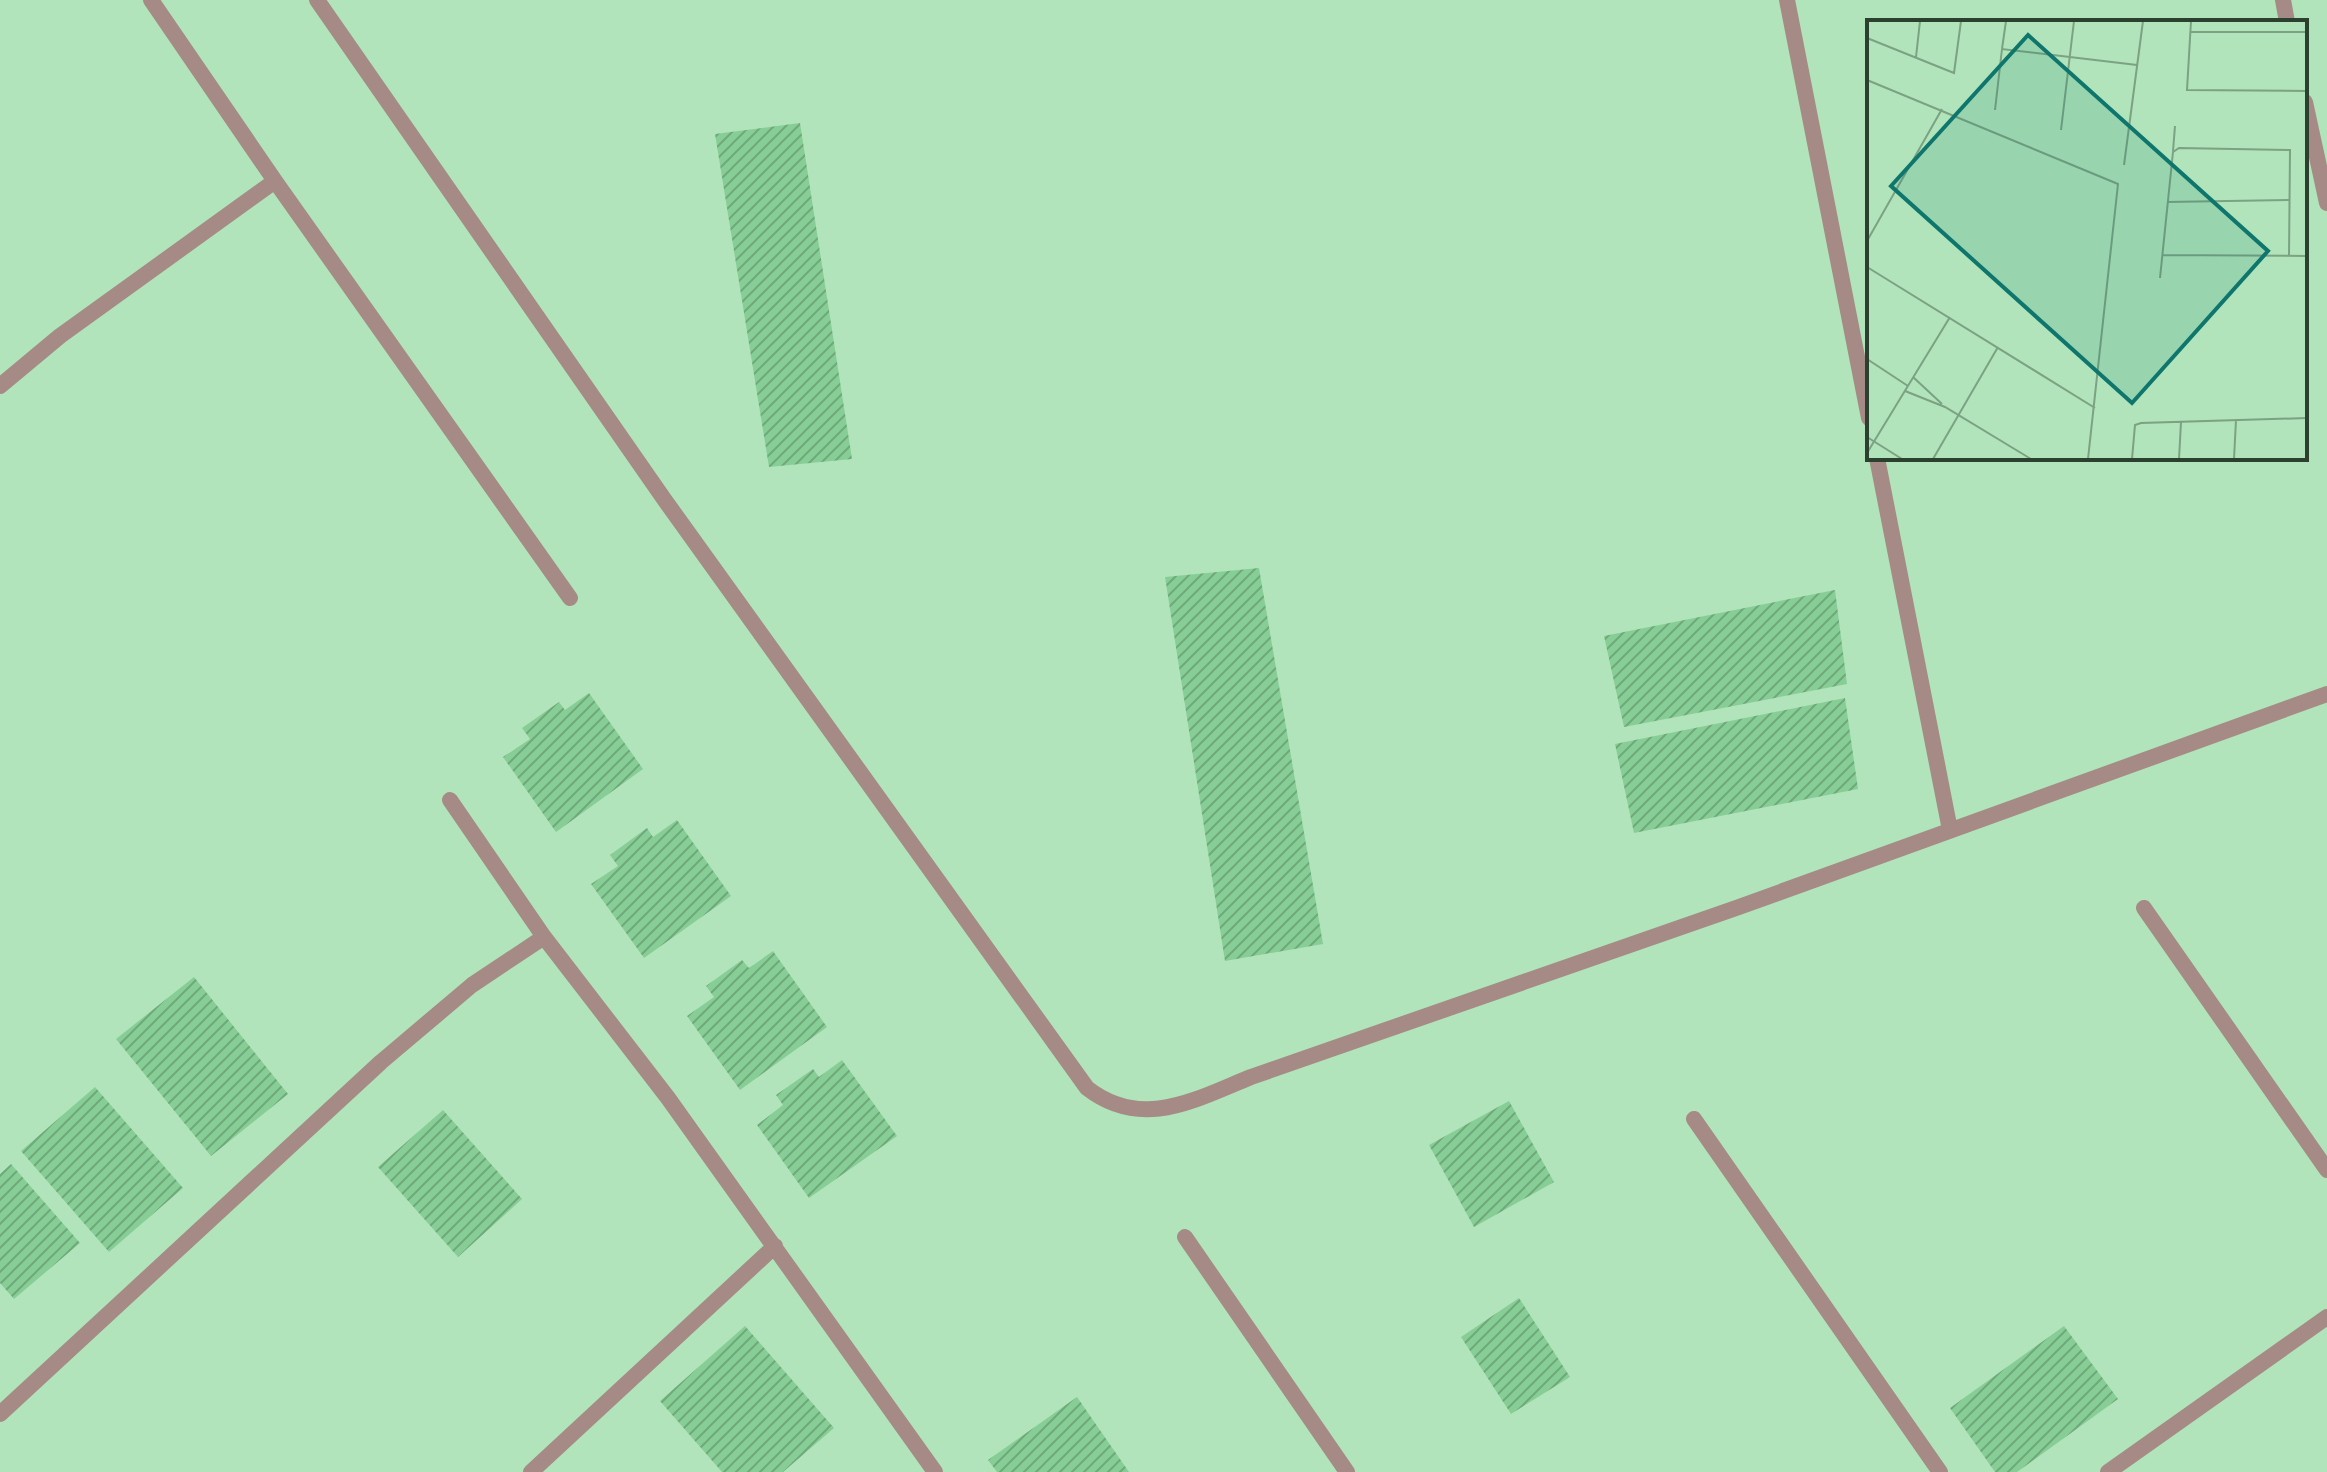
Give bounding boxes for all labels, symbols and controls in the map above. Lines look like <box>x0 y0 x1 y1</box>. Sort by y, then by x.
inset map <box>1867 20 2307 460</box>

